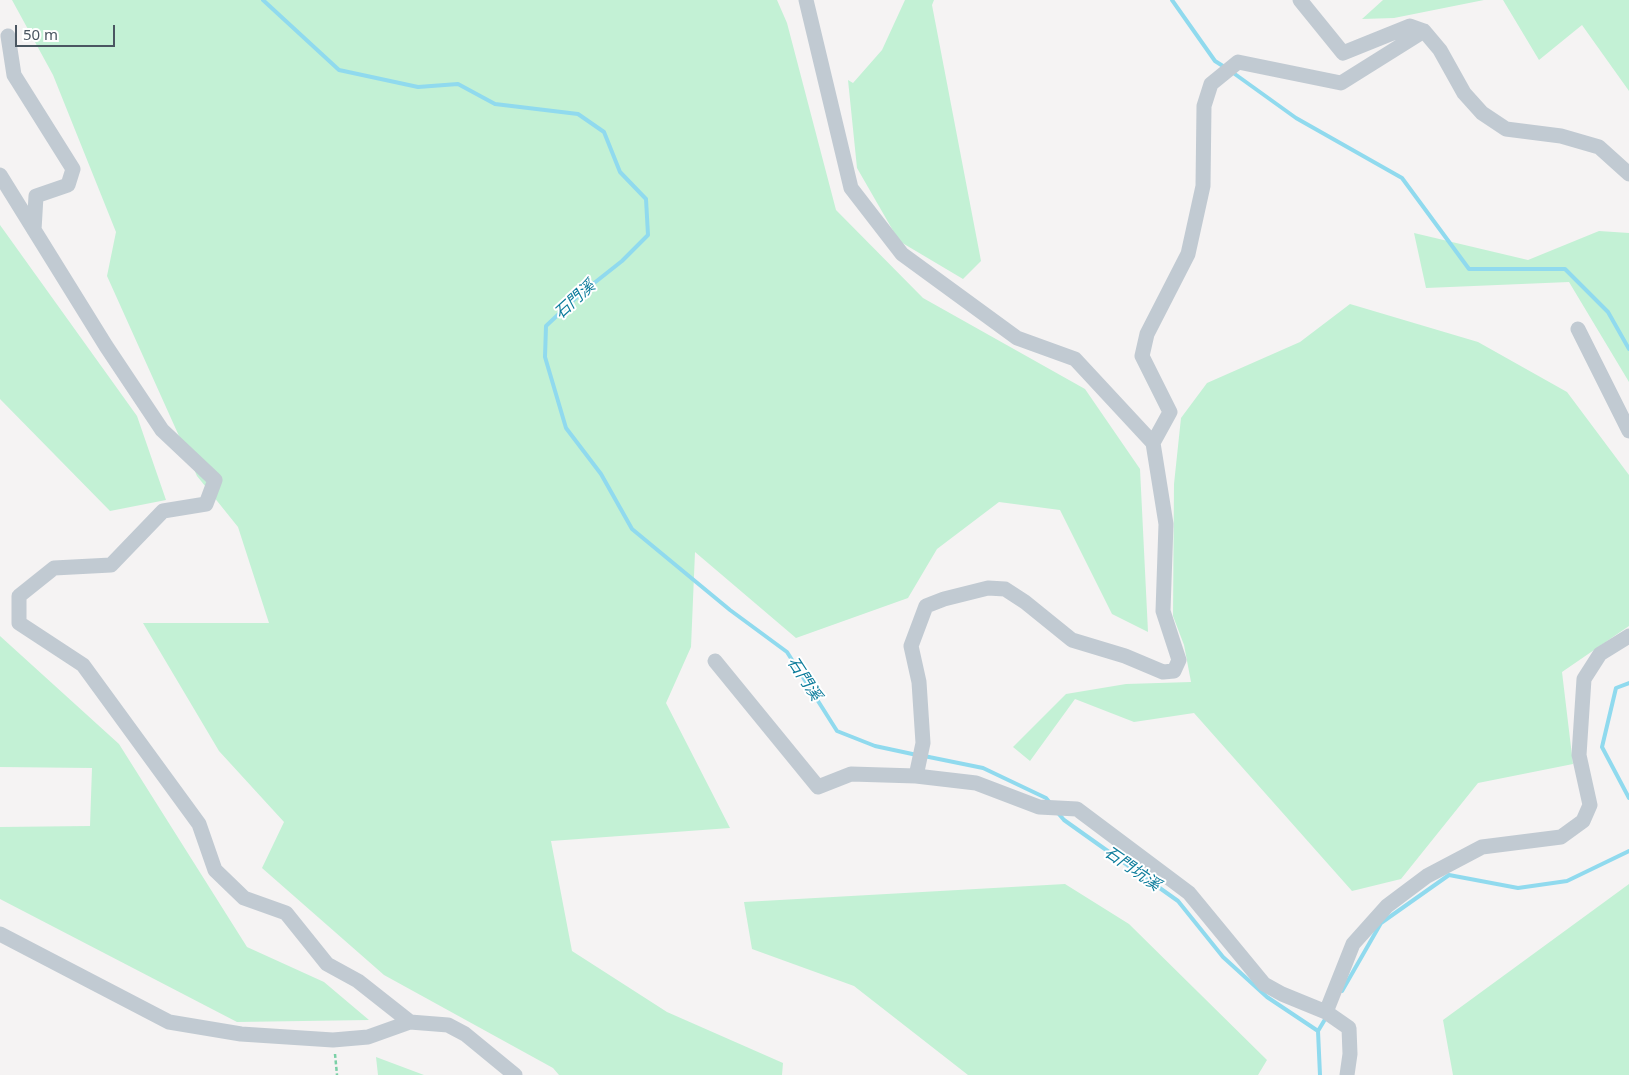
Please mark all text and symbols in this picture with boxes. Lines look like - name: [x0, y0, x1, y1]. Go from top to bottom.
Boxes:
- scale bar: [18, 15, 118, 47]
- text: 50 m: [23, 24, 58, 44]
- water label: 石門溪: [551, 277, 599, 323]
- water label: 石門溪: [783, 654, 825, 704]
- water label: 石門坑溪: [1100, 843, 1164, 895]

